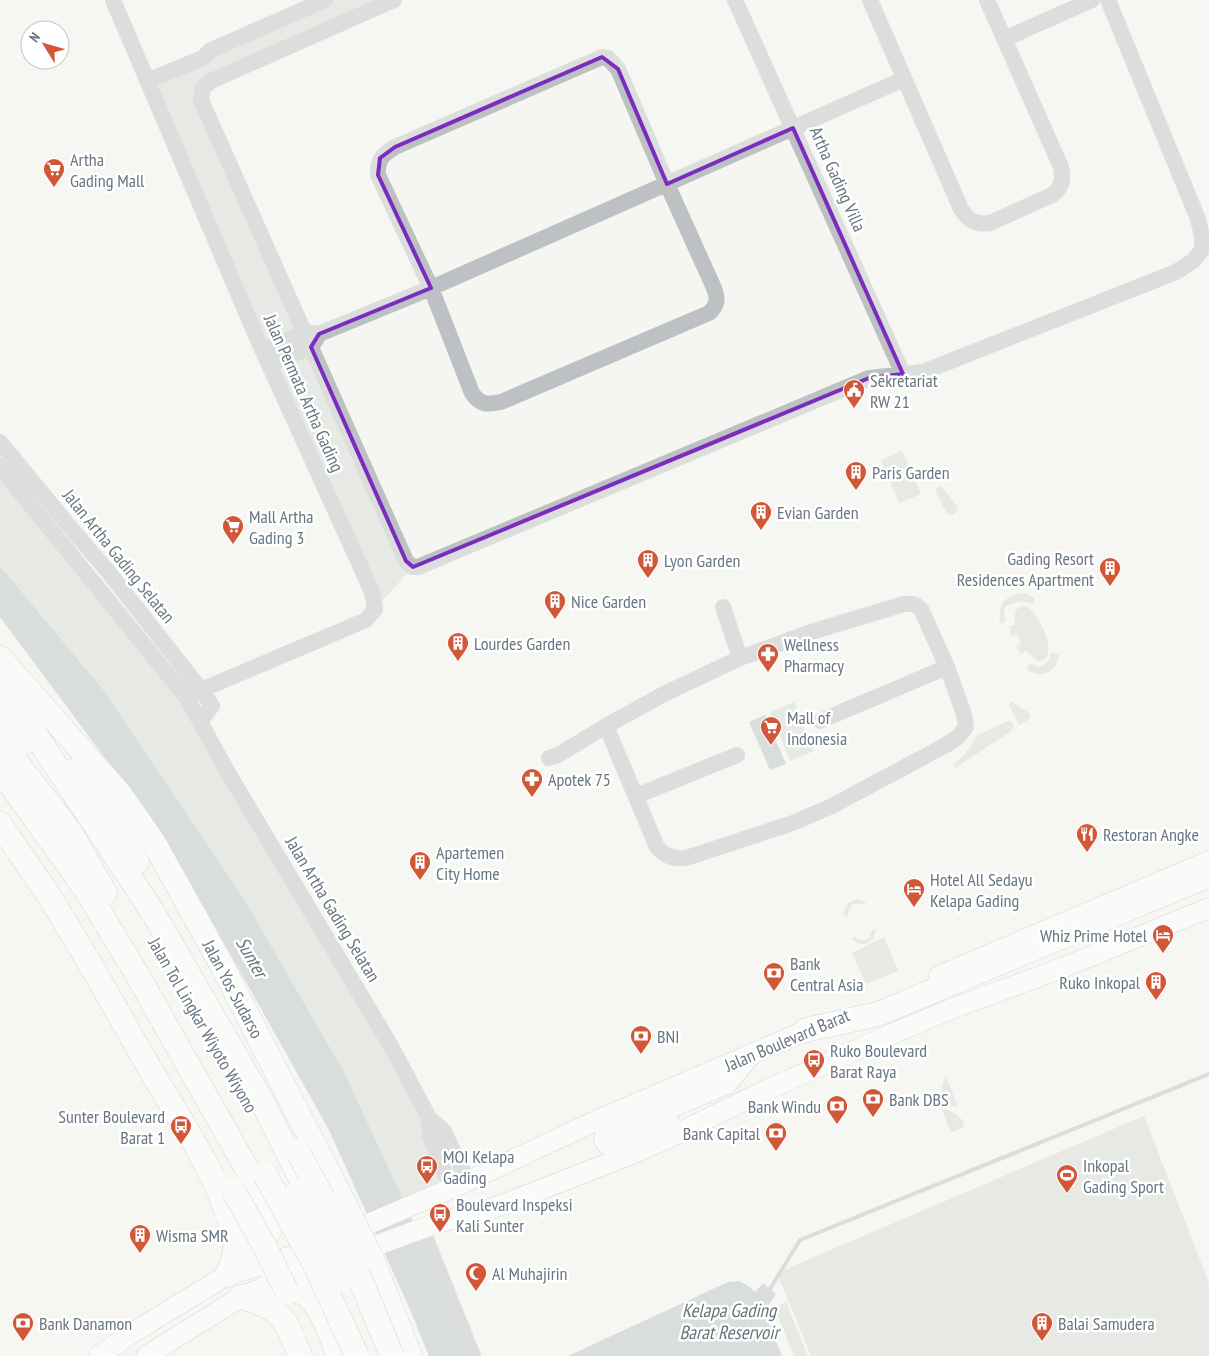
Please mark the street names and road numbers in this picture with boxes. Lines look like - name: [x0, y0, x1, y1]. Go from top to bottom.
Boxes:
- street label: Artha Gading Villa: [805, 123, 871, 235]
- street label: Jalan Permata Artha Gading: [258, 310, 349, 475]
- street label: Jalan Artha Gading Selatan: [57, 484, 180, 628]
- street label: Jalan Artha Gading Selatan: [280, 831, 386, 986]
- street label: Jalan Tol Lingkar Wiyoto Wiyono: [143, 932, 263, 1117]
- street label: Jalan Yos Sudarso: [197, 935, 269, 1042]
- street label: Jalan Boulevard Barat: [720, 1003, 853, 1077]

